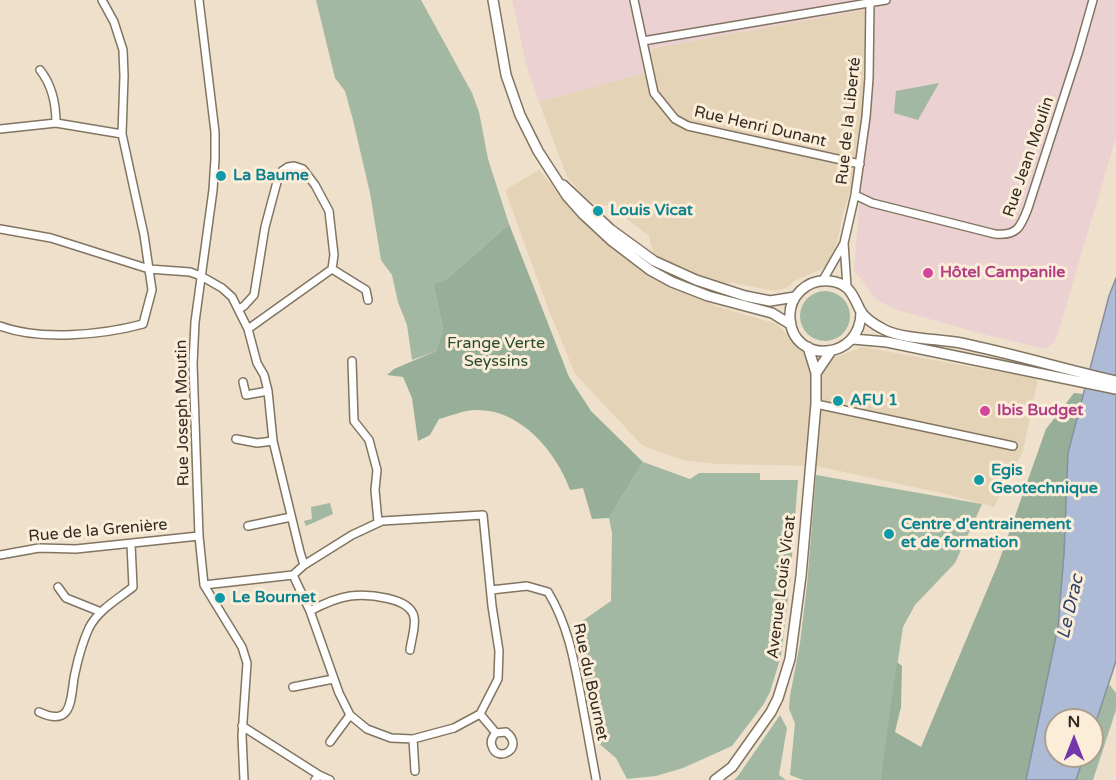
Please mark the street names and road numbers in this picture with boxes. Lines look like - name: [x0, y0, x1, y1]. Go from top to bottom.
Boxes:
- street label: Rue de la Liberté: [833, 56, 865, 186]
- street label: Rue Jean Moulin: [999, 94, 1059, 220]
- street label: Rue Henri Dunant: [692, 102, 828, 152]
- street label: Rue Joseph Moutin: [172, 339, 194, 487]
- street label: Avenue Louis Vicat: [764, 514, 800, 660]
- street label: Rue de la Grenière: [28, 515, 168, 547]
- street label: Rue du Bournet: [568, 621, 612, 743]

